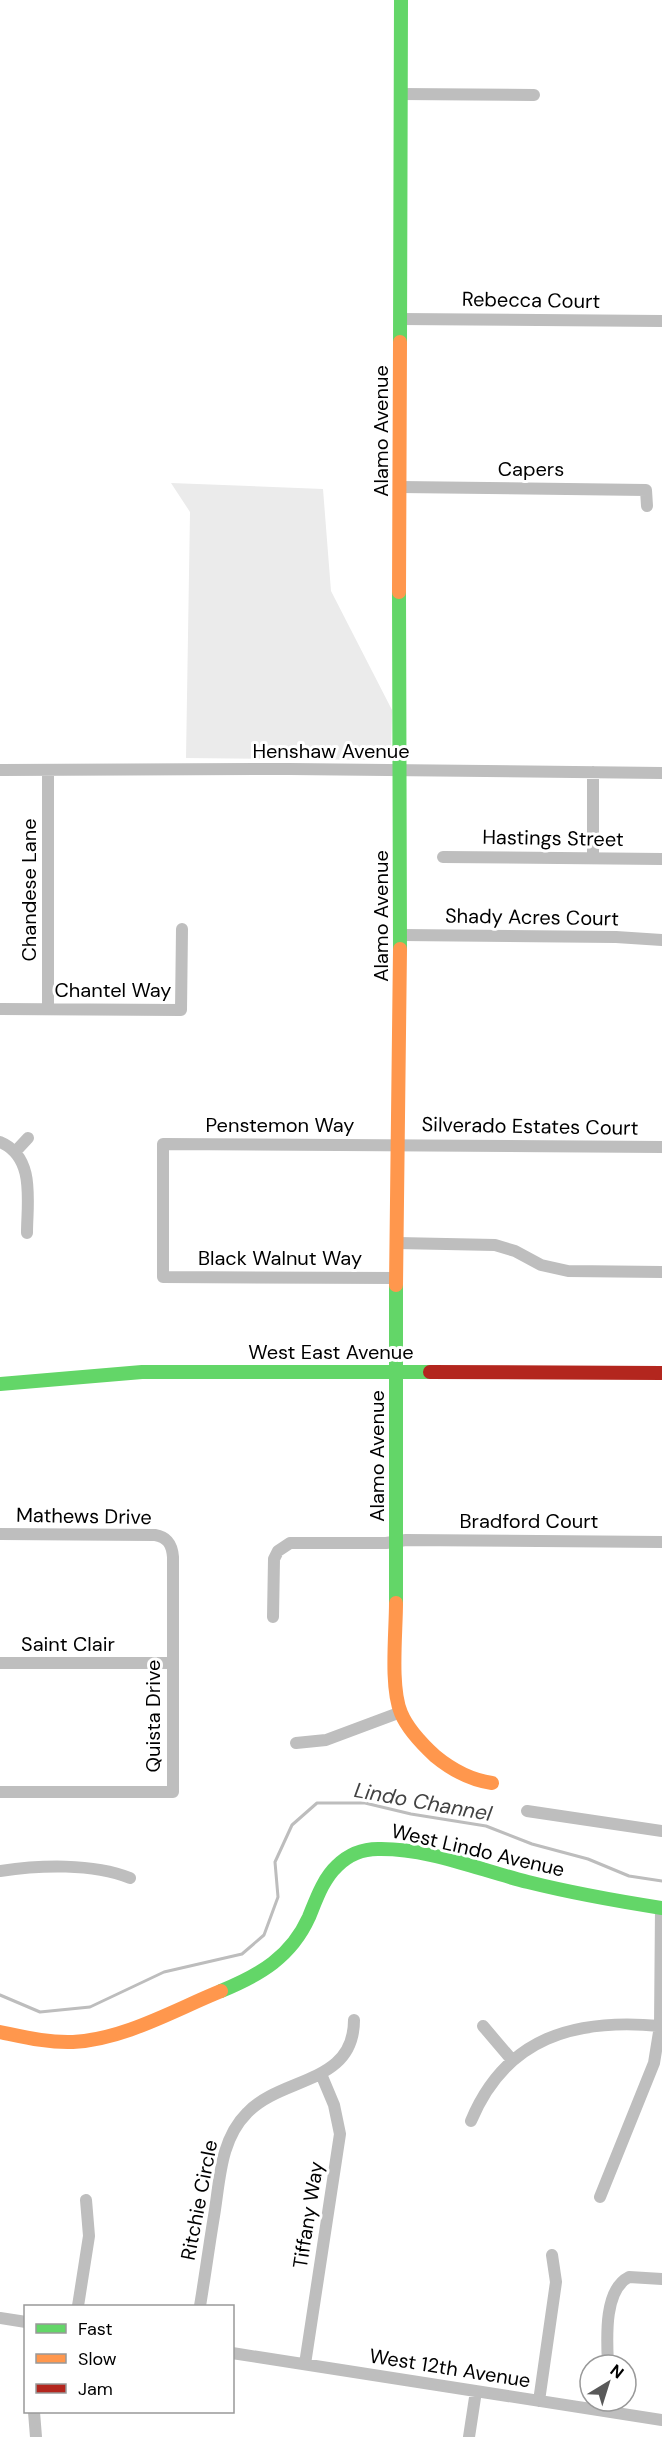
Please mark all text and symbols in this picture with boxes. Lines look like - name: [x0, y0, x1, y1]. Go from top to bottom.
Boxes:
- street label: Rebecca Court: [462, 286, 601, 314]
- street label: Alamo Avenue: [368, 365, 394, 497]
- street label: Capers: [498, 456, 564, 482]
- street label: Henshaw Avenue: [252, 738, 410, 764]
- street label: Chandese Lane: [16, 818, 42, 962]
- street label: Hastings Street: [482, 824, 624, 852]
- street label: Alamo Avenue: [368, 850, 394, 982]
- street label: Shady Acres Court: [445, 902, 619, 932]
- street label: Chantel Way: [55, 977, 171, 1003]
- street label: Silverado Estates Court: [421, 1111, 639, 1141]
- street label: Penstemon Way: [206, 1112, 354, 1138]
- street label: Black Walnut Way: [198, 1245, 362, 1271]
- street label: West East Avenue: [248, 1339, 414, 1365]
- street label: Alamo Avenue: [364, 1390, 390, 1522]
- street label: Mathews Drive: [16, 1502, 152, 1530]
- street label: Bradford Court: [460, 1508, 599, 1534]
- street label: Saint Clair: [21, 1631, 115, 1657]
- street label: Quista Drive: [140, 1660, 166, 1772]
- water label: Lindo Channel: [352, 1776, 494, 1828]
- street label: West Lindo Avenue: [389, 1817, 567, 1883]
- street label: Ritchie Circle: [175, 2138, 223, 2262]
- street label: Tiffany Way: [287, 2160, 329, 2270]
- legend: [24, 2305, 234, 2413]
- text: Fast: [78, 2317, 113, 2341]
- street label: West 12th Avenue: [368, 2342, 532, 2394]
- text: Slow: [78, 2347, 117, 2371]
- north arrow: [578, 2353, 638, 2413]
- text: N: [606, 2360, 628, 2383]
- text: Jam: [78, 2377, 113, 2401]

